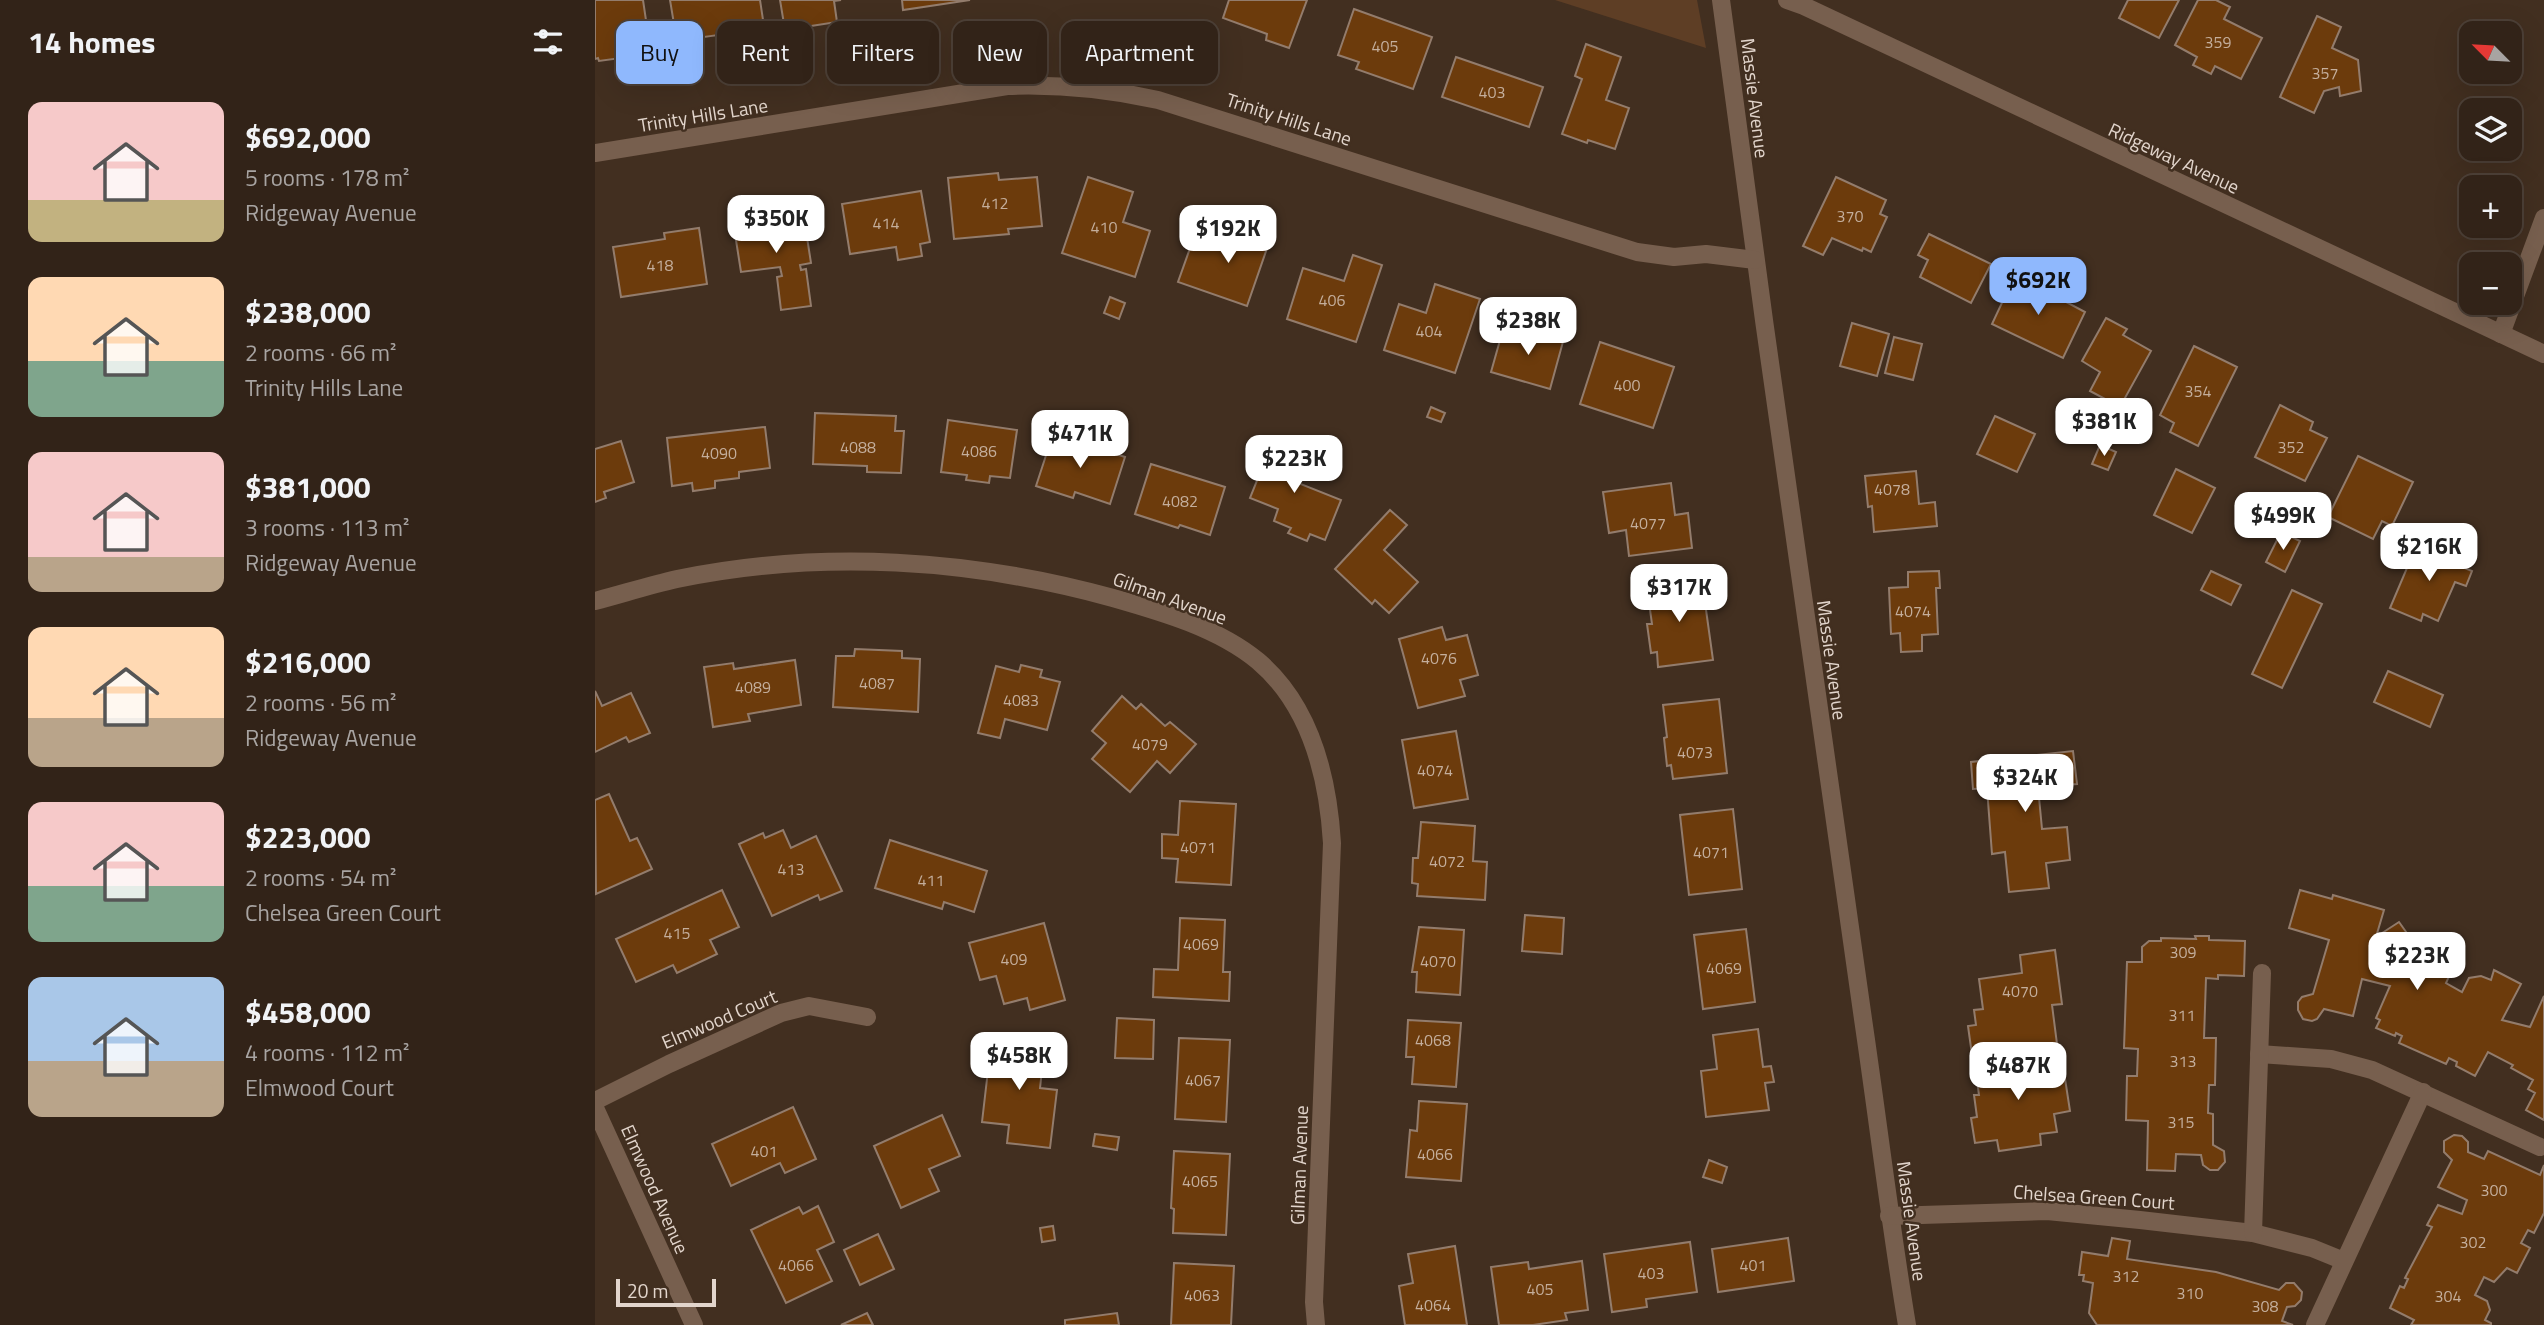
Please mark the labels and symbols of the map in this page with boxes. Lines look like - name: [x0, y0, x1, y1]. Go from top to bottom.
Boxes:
- north arrow: [2459, 21, 2522, 84]
- house number: 359: [2205, 30, 2231, 54]
- house number: 405: [1372, 34, 1398, 58]
- street label: Massie Avenue: [1734, 36, 1777, 160]
- house number: 357: [2312, 61, 2338, 85]
- house number: 403: [1479, 80, 1505, 104]
- street label: Trinity Hills Lane: [1223, 85, 1356, 153]
- street label: Trinity Hills Lane: [636, 90, 770, 139]
- street label: Ridgeway Avenue: [2104, 114, 2245, 201]
- house number: 412: [982, 191, 1008, 215]
- pin: $350K: [727, 196, 825, 255]
- house number: 370: [1837, 204, 1863, 228]
- pin: $192K: [1179, 205, 1277, 265]
- house number: 414: [873, 211, 899, 235]
- house number: 410: [1091, 215, 1117, 239]
- house number: 418: [647, 253, 673, 277]
- pin: $692K: [1989, 258, 2087, 317]
- house number: 406: [1319, 288, 1345, 312]
- pin: $238K: [1479, 298, 1577, 357]
- house number: 404: [1416, 319, 1442, 343]
- house number: 400: [1614, 373, 1640, 397]
- house number: 354: [2185, 379, 2211, 403]
- pin: $381K: [2055, 398, 2153, 458]
- pin: $471K: [1031, 410, 1129, 470]
- house number: 4088: [840, 435, 876, 459]
- pin: $223K: [1245, 435, 1343, 495]
- house number: 352: [2278, 435, 2304, 459]
- house number: 4086: [961, 439, 997, 463]
- house number: 4090: [701, 441, 737, 465]
- house number: 4078: [1874, 477, 1910, 501]
- house number: 4082: [1162, 489, 1198, 513]
- pin: $499K: [2234, 492, 2332, 552]
- house number: 4077: [1630, 511, 1666, 535]
- pin: $216K: [2380, 524, 2478, 583]
- street label: Gilman Avenue: [1109, 563, 1231, 632]
- pin: $317K: [1630, 564, 1728, 624]
- street label: Massie Avenue: [1810, 598, 1855, 722]
- house number: 4074: [1895, 599, 1931, 623]
- house number: 4076: [1421, 646, 1457, 670]
- house number: 4087: [859, 671, 895, 695]
- house number: 4089: [735, 675, 771, 699]
- house number: 4083: [1003, 688, 1039, 712]
- house number: 4079: [1132, 732, 1168, 756]
- house number: 4073: [1677, 740, 1713, 764]
- pin: $324K: [1976, 754, 2074, 814]
- house number: 4074: [1417, 758, 1453, 782]
- house number: 4071: [1180, 835, 1216, 859]
- house number: 4071: [1693, 840, 1729, 864]
- house number: 4072: [1429, 849, 1465, 873]
- house number: 413: [778, 857, 804, 881]
- house number: 411: [918, 868, 944, 892]
- house number: 415: [664, 921, 690, 945]
- house number: 4069: [1183, 932, 1219, 956]
- pin: $223K: [2368, 932, 2466, 992]
- house number: 309: [2170, 940, 2196, 964]
- house number: 409: [1001, 947, 1027, 971]
- house number: 4070: [1420, 949, 1456, 973]
- house number: 4069: [1706, 956, 1742, 980]
- house number: 4070: [2002, 979, 2038, 1003]
- street label: Elmwood Court: [657, 981, 781, 1056]
- house number: 311: [2169, 1003, 2195, 1027]
- house number: 4068: [1415, 1028, 1451, 1052]
- pin: $458K: [970, 1032, 1068, 1092]
- pin: $487K: [1969, 1042, 2067, 1102]
- house number: 313: [2170, 1049, 2196, 1073]
- house number: 4067: [1185, 1068, 1221, 1092]
- street label: Gilman Avenue: [1282, 1105, 1315, 1225]
- house number: 315: [2168, 1110, 2194, 1134]
- street label: Elmwood Avenue: [614, 1120, 697, 1258]
- house number: 401: [751, 1139, 777, 1163]
- house number: 4066: [1417, 1142, 1453, 1166]
- street label: Massie Avenue: [1890, 1159, 1935, 1283]
- house number: 4065: [1182, 1169, 1218, 1193]
- street label: Chelsea Green Court: [2012, 1176, 2176, 1217]
- house number: 300: [2481, 1178, 2507, 1202]
- house number: 302: [2460, 1230, 2486, 1254]
- house number: 4066: [778, 1253, 814, 1277]
- house number: 401: [1740, 1253, 1766, 1277]
- house number: 403: [1638, 1261, 1664, 1285]
- house number: 312: [2113, 1264, 2139, 1288]
- scale bar: [616, 1276, 716, 1308]
- house number: 405: [1527, 1277, 1553, 1301]
- house number: 310: [2177, 1281, 2203, 1305]
- house number: 4063: [1184, 1283, 1220, 1307]
- house number: 304: [2435, 1284, 2461, 1308]
- house number: 4064: [1415, 1293, 1451, 1317]
- house number: 308: [2252, 1294, 2278, 1318]

